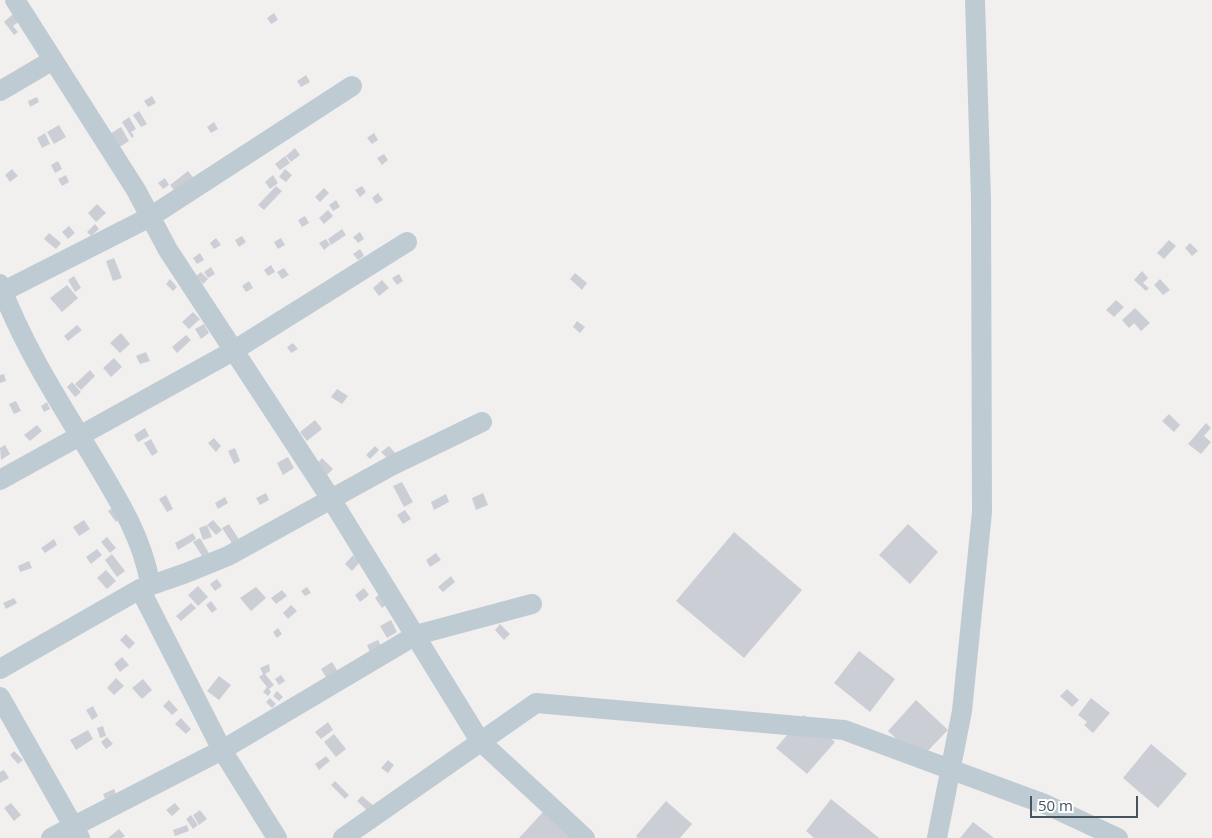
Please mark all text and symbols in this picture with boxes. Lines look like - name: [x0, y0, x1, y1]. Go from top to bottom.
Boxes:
- scale bar: [1032, 786, 1140, 818]
- text: 50 m: [1038, 795, 1073, 815]

